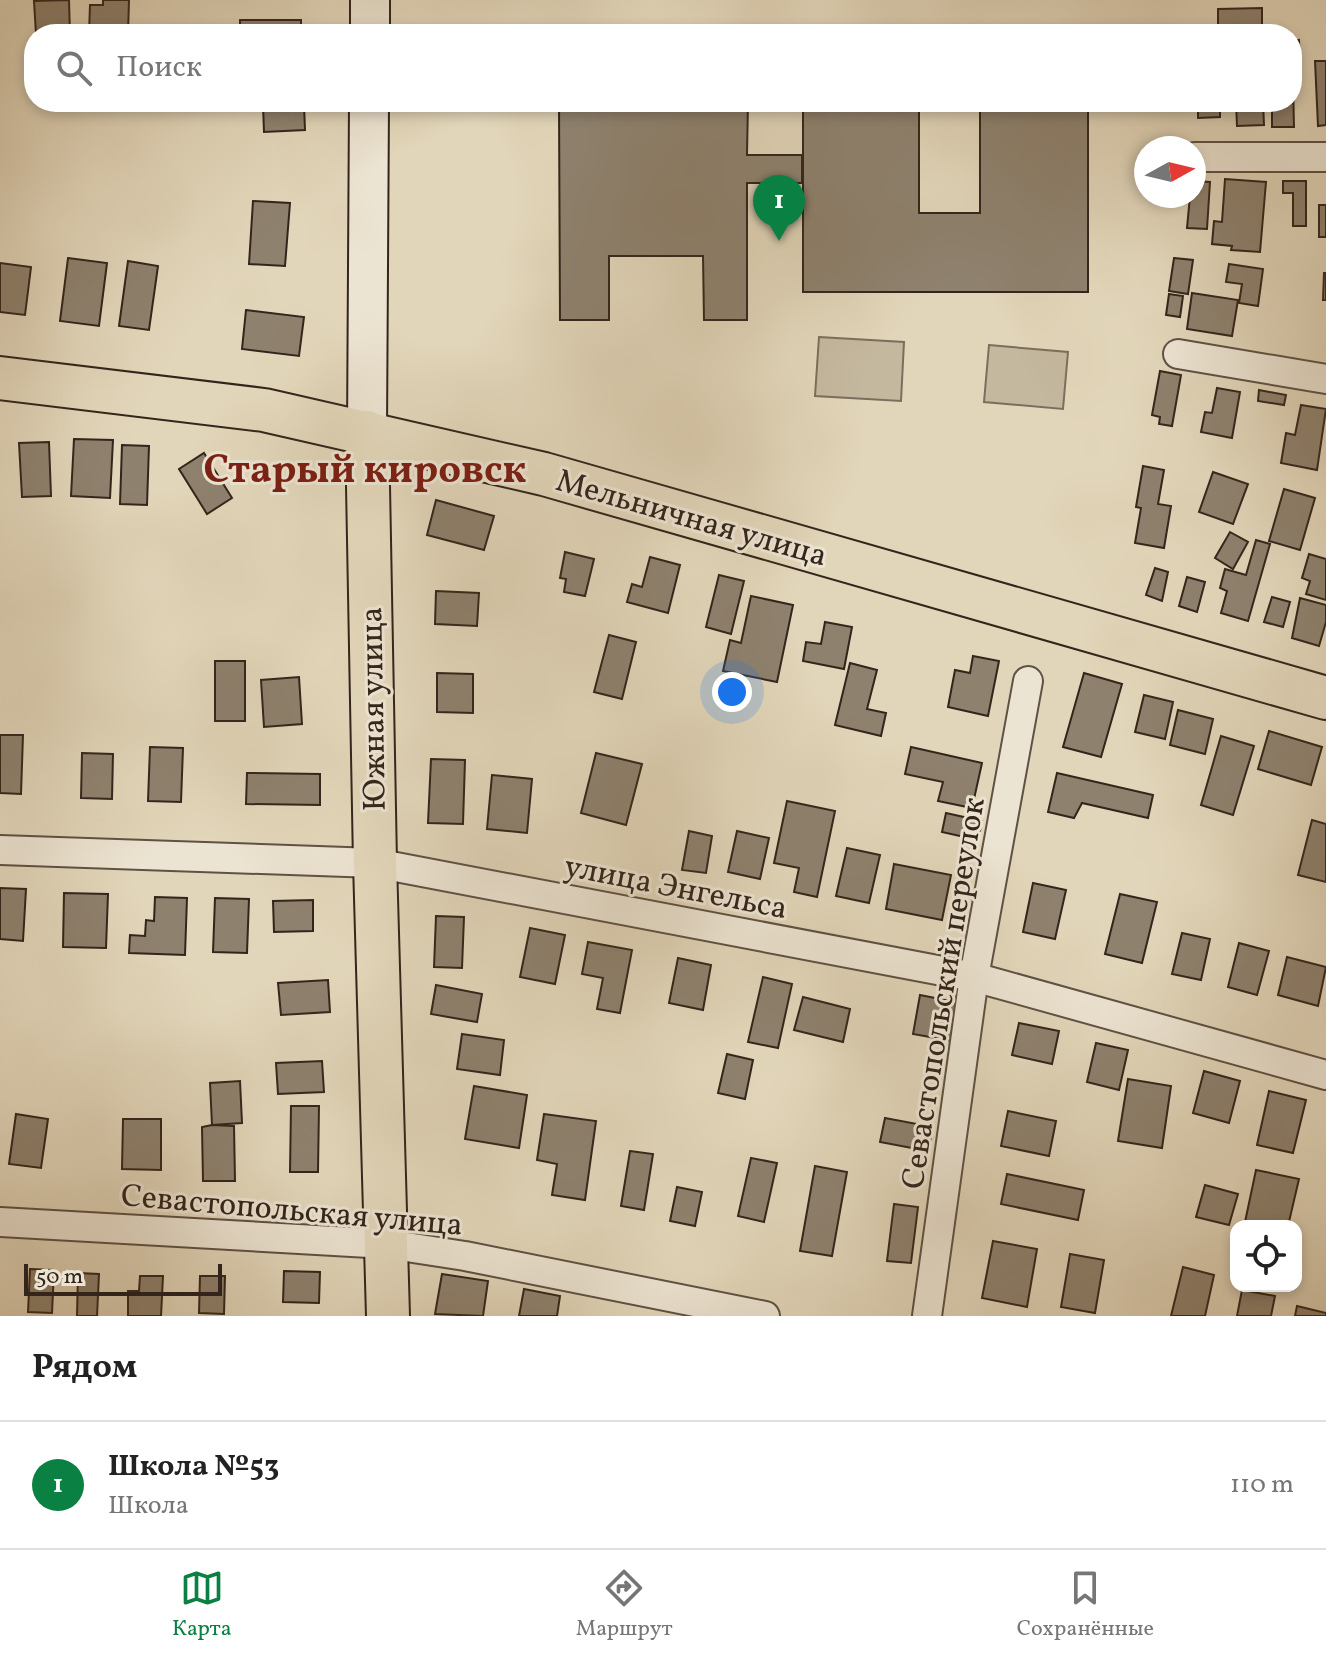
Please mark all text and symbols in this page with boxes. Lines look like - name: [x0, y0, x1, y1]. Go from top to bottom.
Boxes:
- search box: [24, 24, 1302, 112]
- icon: search: [52, 46, 96, 90]
- text: Поиск: [116, 47, 202, 89]
- north arrow: [1134, 136, 1206, 208]
- pin: 1: [753, 175, 805, 241]
- district label: Старый кировск: [203, 444, 527, 500]
- street label: Мельничная улица: [550, 460, 832, 580]
- street label: Южная улица: [351, 606, 399, 812]
- your location: [712, 672, 752, 712]
- street label: Севастопольский переулок: [892, 794, 998, 1192]
- street label: улица Энгельса: [560, 846, 791, 932]
- street label: Севастопольская улица: [119, 1175, 464, 1249]
- map controls: [1230, 1220, 1302, 1292]
- button: locate: [1230, 1220, 1302, 1292]
- scale bar: [24, 1260, 222, 1296]
- text: 50 m: [36, 1262, 83, 1293]
- text: Рядом: [32, 1345, 137, 1392]
- text: Школа №53: [108, 1446, 279, 1488]
- text: 1: [53, 1467, 63, 1503]
- text: 110 m: [1230, 1467, 1294, 1503]
- text: Школа: [108, 1488, 189, 1524]
- tab: Карта: [172, 1566, 232, 1645]
- tab: Маршрут: [576, 1566, 673, 1645]
- tab: Сохранённые: [1017, 1566, 1154, 1645]

